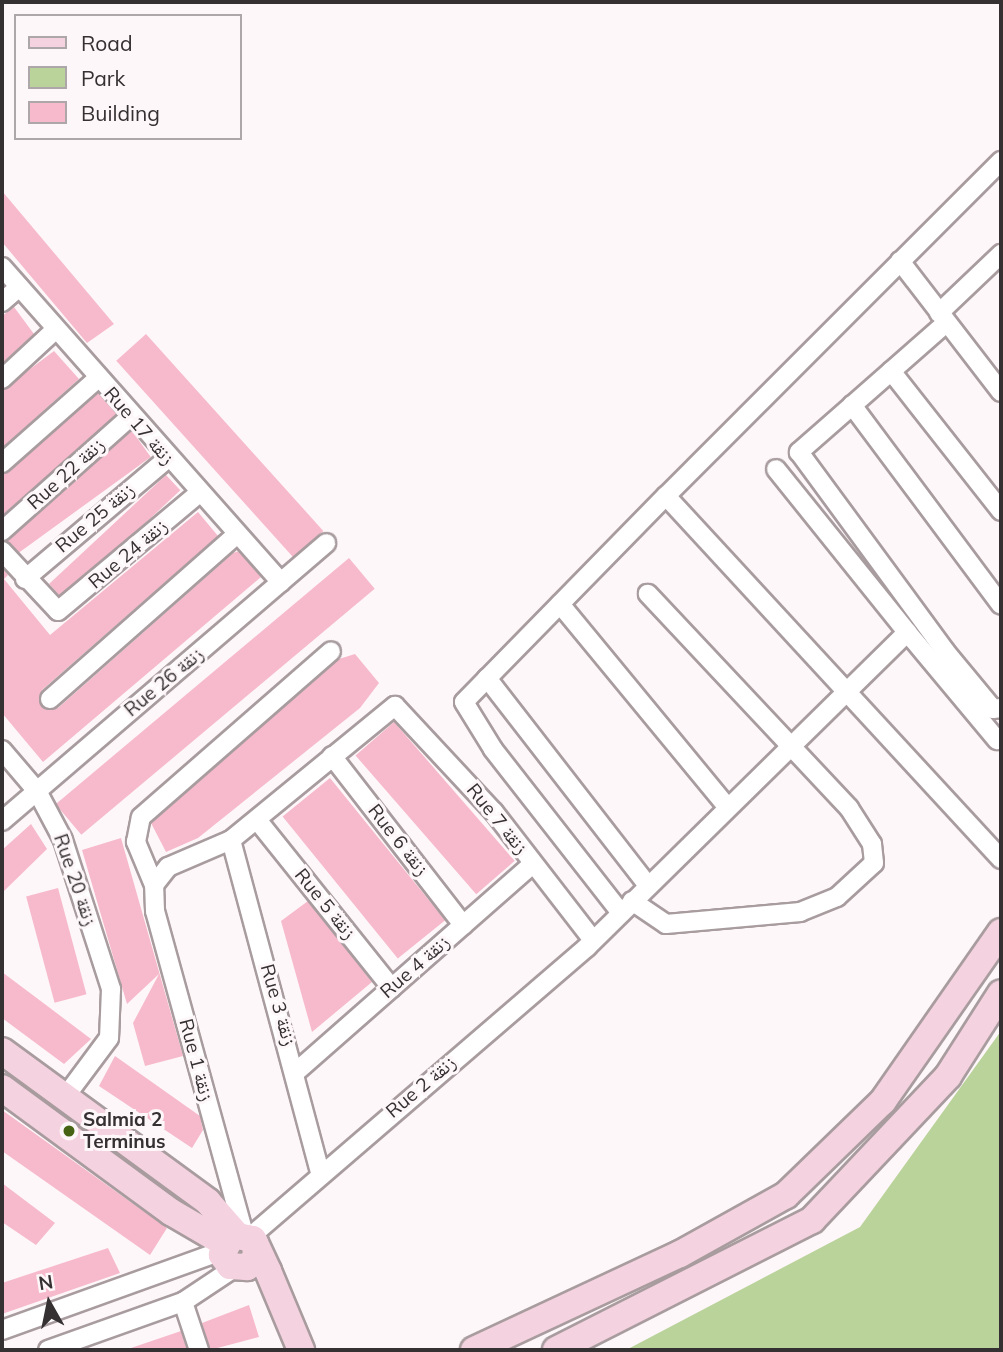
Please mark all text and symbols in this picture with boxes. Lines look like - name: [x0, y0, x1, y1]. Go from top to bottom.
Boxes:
- legend: [14, 14, 242, 140]
- text: Road: [81, 30, 132, 56]
- text: Park: [81, 65, 125, 91]
- text: Building: [81, 100, 160, 126]
- street label: Rue 17 زنقة: [99, 382, 179, 470]
- street label: Rue 22 زنقة: [23, 434, 109, 514]
- street label: Rue 25 زنقة: [51, 479, 139, 557]
- street label: Rue 24 زنقة: [84, 515, 172, 593]
- street label: Rue 26 زنقة: [120, 643, 208, 721]
- street label: Rue 7 زنقة: [462, 779, 532, 859]
- street label: Rue 6 زنقة: [363, 800, 433, 880]
- street label: Rue 20 زنقة: [49, 831, 101, 929]
- street label: Rue 5 زنقة: [290, 864, 360, 944]
- street label: Rue 4 زنقة: [376, 931, 454, 1003]
- street label: Rue 3 زنقة: [255, 961, 301, 1049]
- street label: Rue 1 زنقة: [174, 1016, 218, 1104]
- street label: Rue 2 زنقة: [381, 1051, 461, 1123]
- place label: Salmia 2 Terminus: [83, 1109, 165, 1153]
- marker: Salmia 2 Terminus: [61, 1123, 77, 1139]
- north arrow: [14, 1268, 84, 1338]
- text: N: [37, 1269, 55, 1295]

